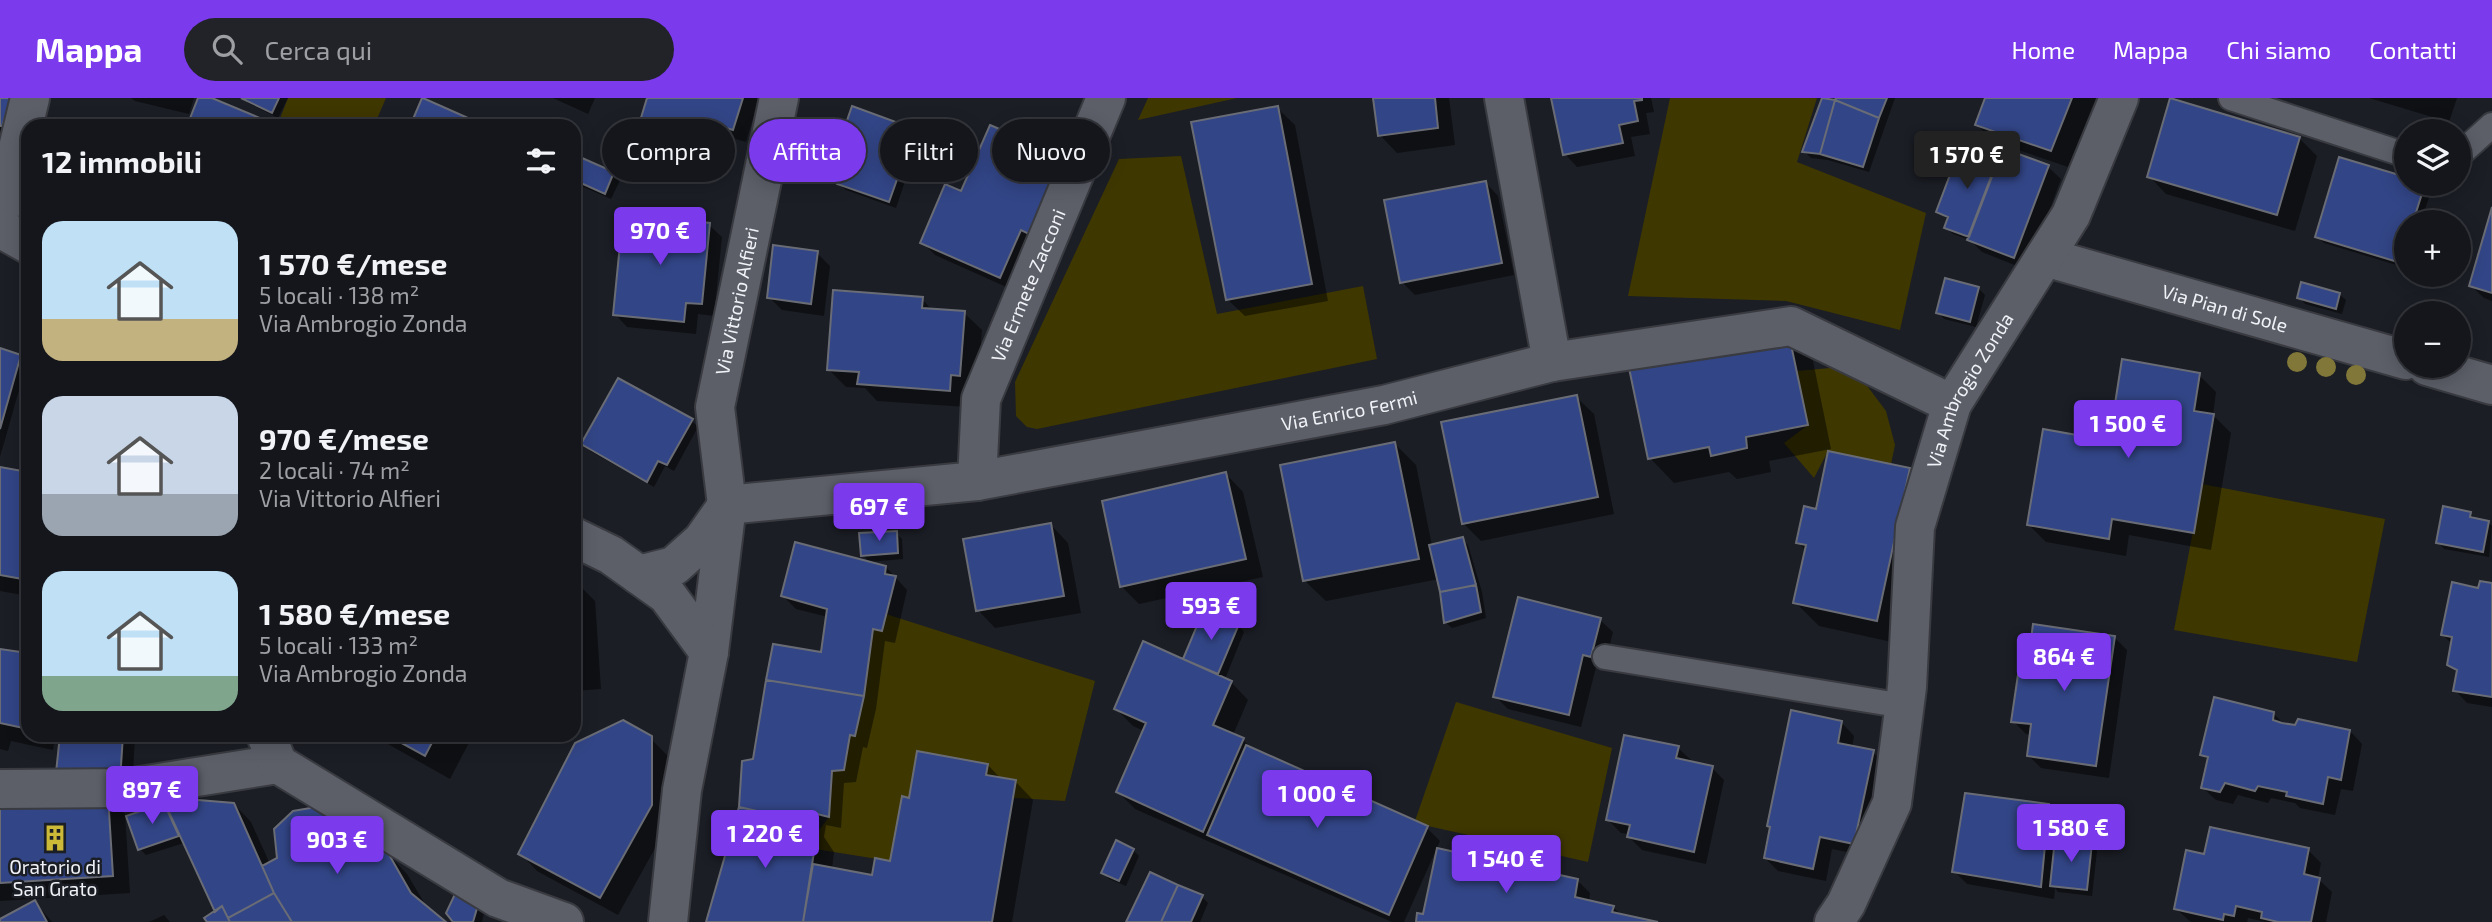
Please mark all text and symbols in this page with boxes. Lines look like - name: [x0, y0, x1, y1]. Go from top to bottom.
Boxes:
- search box: [184, 18, 674, 81]
- text: Mappa: [35, 29, 142, 69]
- icon: search: [208, 30, 246, 68]
- text: Cerca qui: [264, 34, 372, 65]
- text: Home: [2011, 35, 2075, 64]
- text: Mappa: [2113, 35, 2188, 64]
- text: Chi siamo: [2226, 35, 2331, 64]
- text: Contatti: [2369, 35, 2457, 64]
- chip: Compra: [602, 119, 735, 182]
- chip: Affitta: [749, 119, 866, 182]
- chip: Filtri: [880, 119, 978, 182]
- chip: Nuovo: [992, 119, 1110, 182]
- map controls: [2394, 119, 2471, 378]
- button: layers: [2394, 119, 2471, 196]
- pin: 1 570 €: [1902, 132, 2032, 191]
- text: 1 570 €: [1930, 140, 2004, 168]
- icon: filters: [522, 142, 560, 180]
- text: 12 immobili: [42, 143, 202, 179]
- street label: Via Ermete Zacconi: [986, 205, 1070, 365]
- pin: 970 €: [611, 208, 709, 267]
- button: +: [2394, 210, 2471, 287]
- text: 970 €: [630, 216, 690, 244]
- street label: Via Vittorio Alfieri: [710, 225, 763, 377]
- text: 1 570 €/mese: [259, 245, 447, 281]
- icon: home: [98, 249, 182, 333]
- street label: Via Pian di Sole: [2159, 279, 2291, 337]
- text: 5 locali · 138 m²: [259, 281, 419, 309]
- button: −: [2394, 301, 2471, 378]
- street label: Via Ambrogio Zonda: [1921, 308, 2018, 471]
- text: Via Ambrogio Zonda: [259, 309, 467, 337]
- street label: Via Enrico Fermi: [1279, 385, 1420, 435]
- pin: 1 500 €: [2063, 400, 2193, 460]
- text: 1 500 €: [2090, 409, 2166, 437]
- text: 970 €/mese: [259, 420, 429, 456]
- icon: home: [98, 424, 182, 508]
- text: 2 locali · 74 m²: [259, 456, 410, 484]
- text: Via Vittorio Alfieri: [259, 484, 441, 512]
- pin: 697 €: [830, 484, 928, 543]
- text: 697 €: [849, 492, 909, 520]
- pin: 593 €: [1162, 582, 1260, 642]
- text: 593 €: [1181, 591, 1241, 619]
- text: 1 580 €/mese: [259, 595, 450, 631]
- icon: home: [98, 599, 182, 683]
- text: 5 locali · 133 m²: [259, 631, 418, 659]
- pin: 864 €: [2015, 634, 2113, 693]
- text: 864 €: [2033, 642, 2095, 670]
- text: Via Ambrogio Zonda: [259, 659, 467, 687]
- pin: 897 €: [103, 766, 201, 826]
- pin: 1 000 €: [1252, 770, 1382, 830]
- text: 897 €: [122, 775, 182, 803]
- text: 1 000 €: [1278, 779, 1356, 807]
- pin: 1 580 €: [2006, 804, 2136, 864]
- pin: 1 220 €: [700, 810, 830, 870]
- text: 1 580 €: [2033, 813, 2109, 841]
- pin: 903 €: [288, 816, 386, 876]
- text: 1 220 €: [727, 819, 803, 847]
- building icon: Oratorio di San Grato: [40, 823, 70, 853]
- text: 903 €: [307, 825, 367, 853]
- pin: 1 540 €: [1441, 836, 1571, 895]
- text: 1 540 €: [1468, 844, 1544, 872]
- place label: Oratorio di San Grato: [9, 855, 101, 900]

